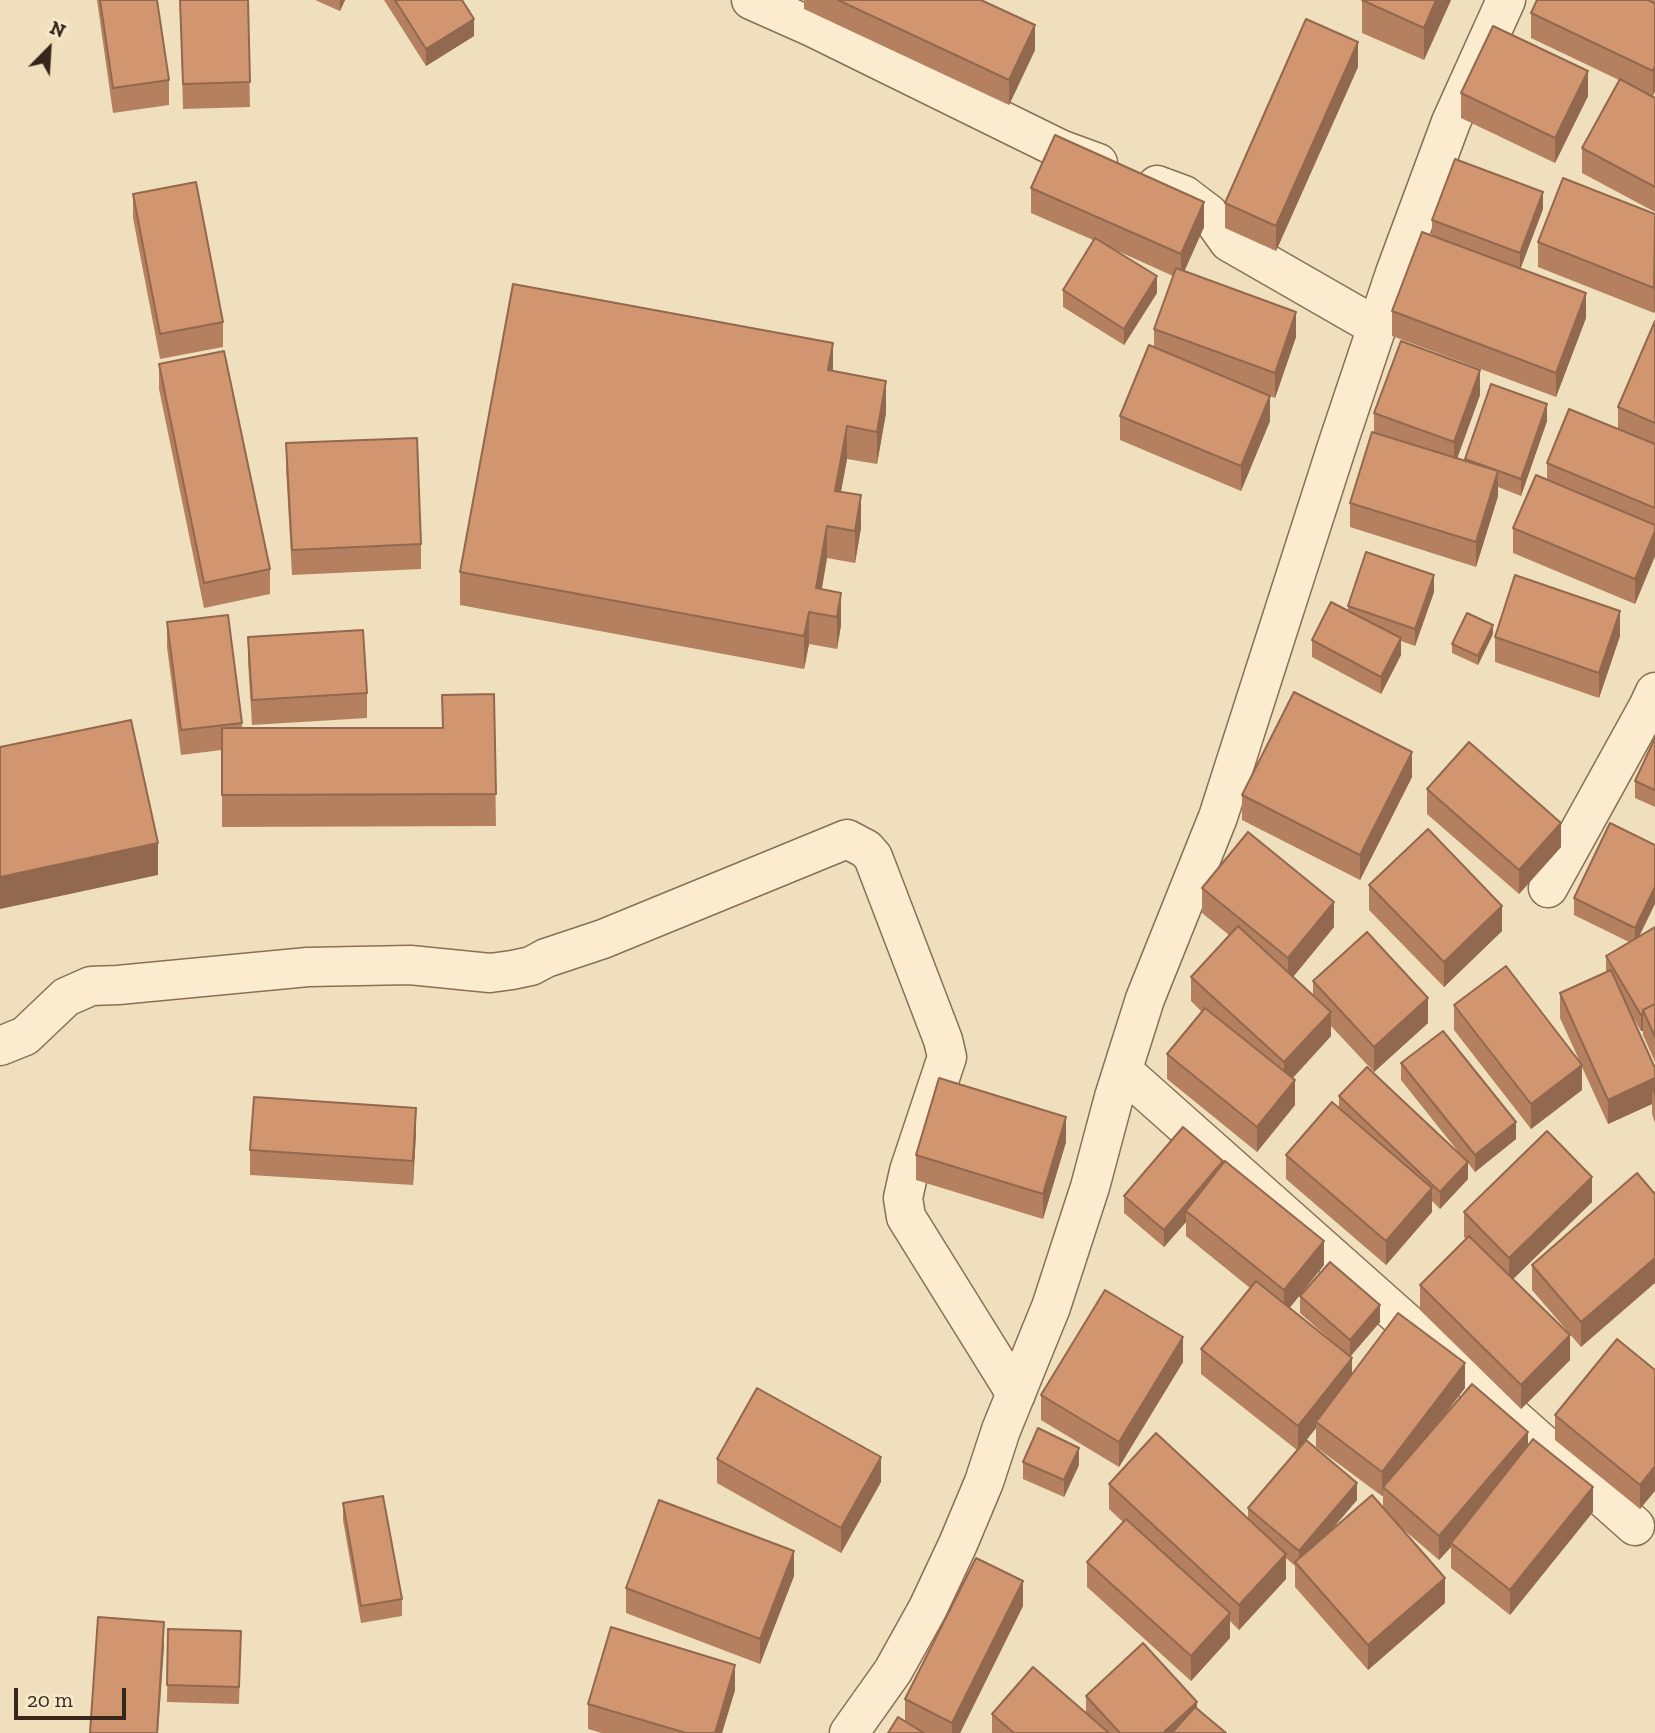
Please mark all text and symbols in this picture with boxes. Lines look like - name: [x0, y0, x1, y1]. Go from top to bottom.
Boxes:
- north arrow: [14, 14, 84, 84]
- text: N: [46, 16, 69, 43]
- scale bar: [18, 1674, 130, 1718]
- text: 20 m: [27, 1687, 73, 1712]

